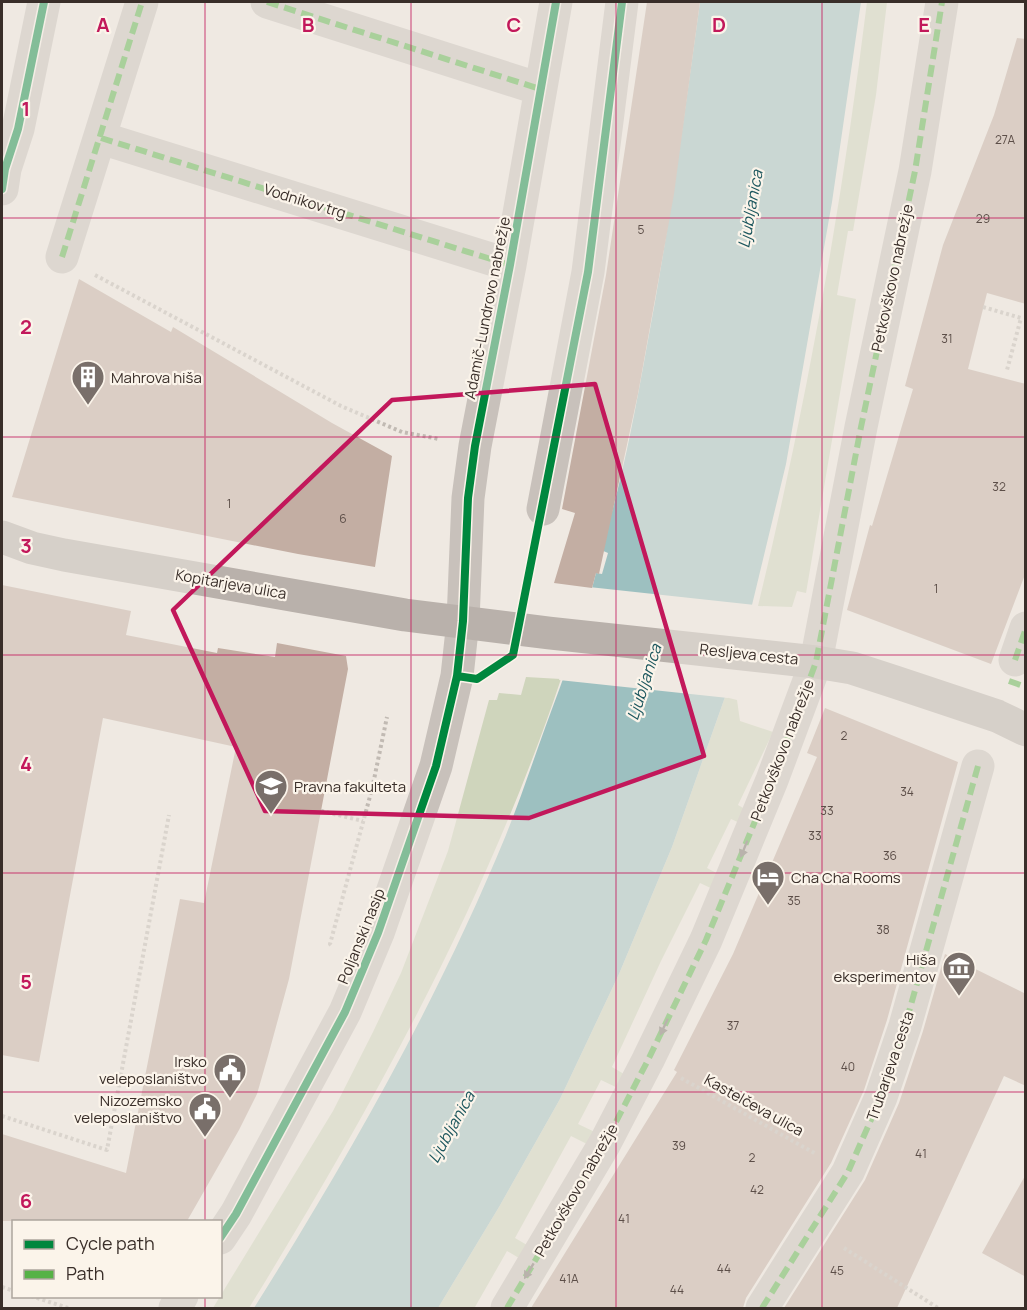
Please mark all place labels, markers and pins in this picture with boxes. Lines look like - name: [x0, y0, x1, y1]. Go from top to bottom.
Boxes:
- building icon: Mahrova hiša: [70, 359, 106, 406]
- place label: Mahrova hiša: [111, 367, 202, 388]
- school or university icon: Pravna fakulteta: [253, 768, 289, 815]
- place label: Pravna fakulteta: [294, 776, 406, 797]
- hotel icon: Cha Cha Rooms: [750, 859, 786, 906]
- place label: Cha Cha Rooms: [791, 867, 901, 888]
- place label: Hiša eksperimentov: [833, 949, 936, 987]
- museum icon: Hiša eksperimentov: [941, 950, 977, 997]
- place label: Irsko veleposlaništvo: [99, 1051, 207, 1089]
- public building icon: Irsko veleposlaništvo: [212, 1052, 248, 1099]
- place label: Nizozemsko veleposlaništvo: [74, 1090, 182, 1128]
- public building icon: Nizozemsko veleposlaništvo: [187, 1091, 223, 1138]

